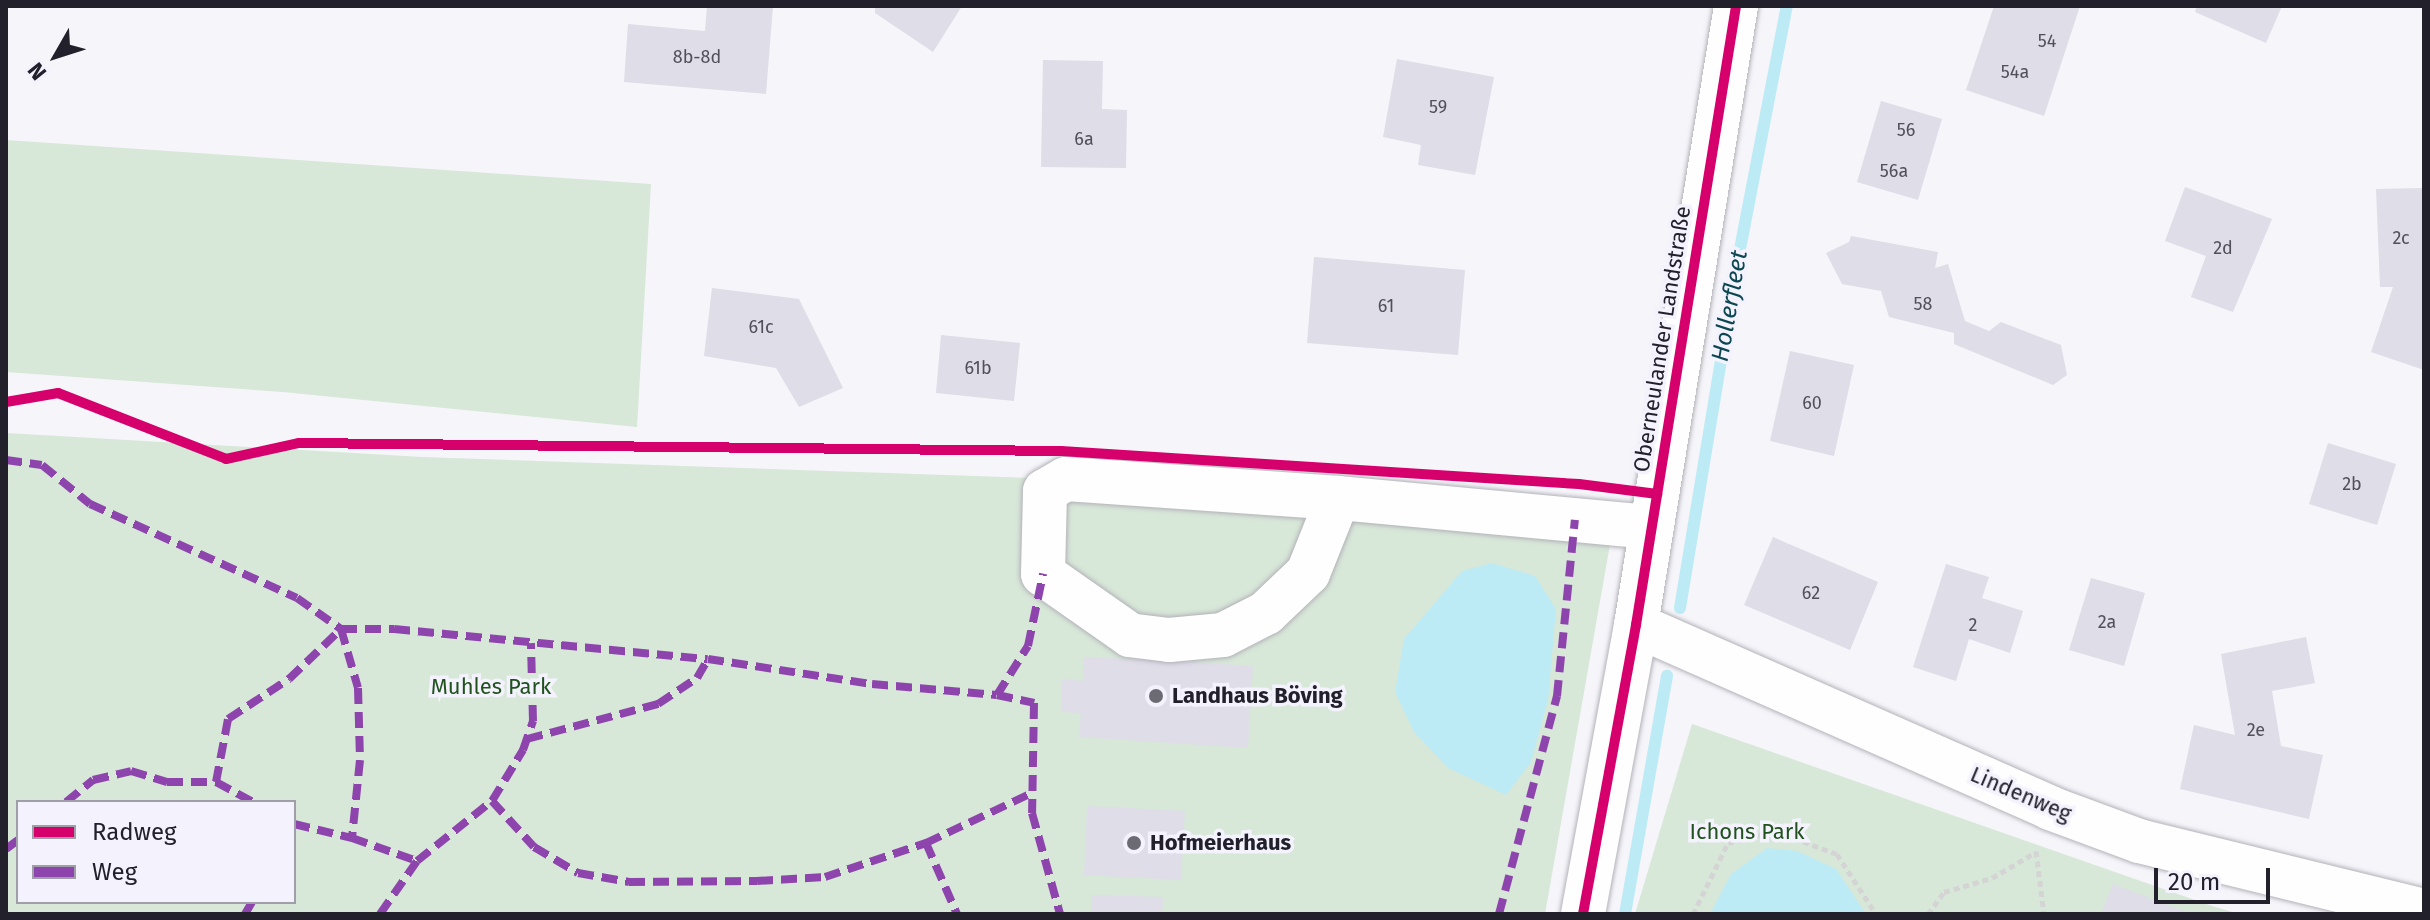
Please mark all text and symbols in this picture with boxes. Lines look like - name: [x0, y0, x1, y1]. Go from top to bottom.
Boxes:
- north arrow: [16, 16, 96, 96]
- house number: 54: [2038, 30, 2056, 52]
- house number: 8b-8d: [673, 46, 721, 68]
- text: N: [22, 57, 52, 86]
- house number: 54a: [2001, 61, 2029, 83]
- house number: 59: [1429, 96, 1447, 118]
- house number: 56: [1897, 119, 1915, 141]
- house number: 6a: [1074, 128, 1094, 150]
- house number: 56a: [1880, 160, 1908, 182]
- street label: Oberneulander Landstraße: [1628, 204, 1696, 474]
- house number: 2c: [2392, 227, 2410, 249]
- house number: 2d: [2213, 237, 2233, 259]
- water label: Hollerfleet: [1706, 248, 1754, 364]
- house number: 58: [1914, 293, 1932, 315]
- house number: 61: [1378, 295, 1394, 317]
- house number: 61c: [748, 316, 774, 338]
- house number: 61b: [964, 357, 992, 379]
- house number: 60: [1802, 392, 1822, 414]
- house number: 2b: [2342, 473, 2362, 495]
- house number: 62: [1802, 582, 1820, 604]
- house number: 2a: [2098, 611, 2116, 633]
- house number: 2: [1969, 614, 1977, 636]
- park label: Muhles Park: [431, 674, 551, 700]
- place label: Landhaus Böving: [1172, 683, 1343, 709]
- marker: Landhaus Böving: [1147, 687, 1165, 705]
- house number: 2e: [2247, 719, 2265, 741]
- street label: Lindenweg: [1966, 761, 2076, 827]
- legend: [16, 800, 296, 904]
- text: Radweg: [92, 818, 176, 846]
- park label: Ichons Park: [1689, 819, 1805, 845]
- place label: Hofmeierhaus: [1150, 830, 1291, 856]
- marker: Hofmeierhaus: [1125, 834, 1143, 852]
- scale bar: [2158, 852, 2274, 902]
- text: Weg: [92, 858, 137, 886]
- text: 20 m: [2168, 868, 2220, 896]

